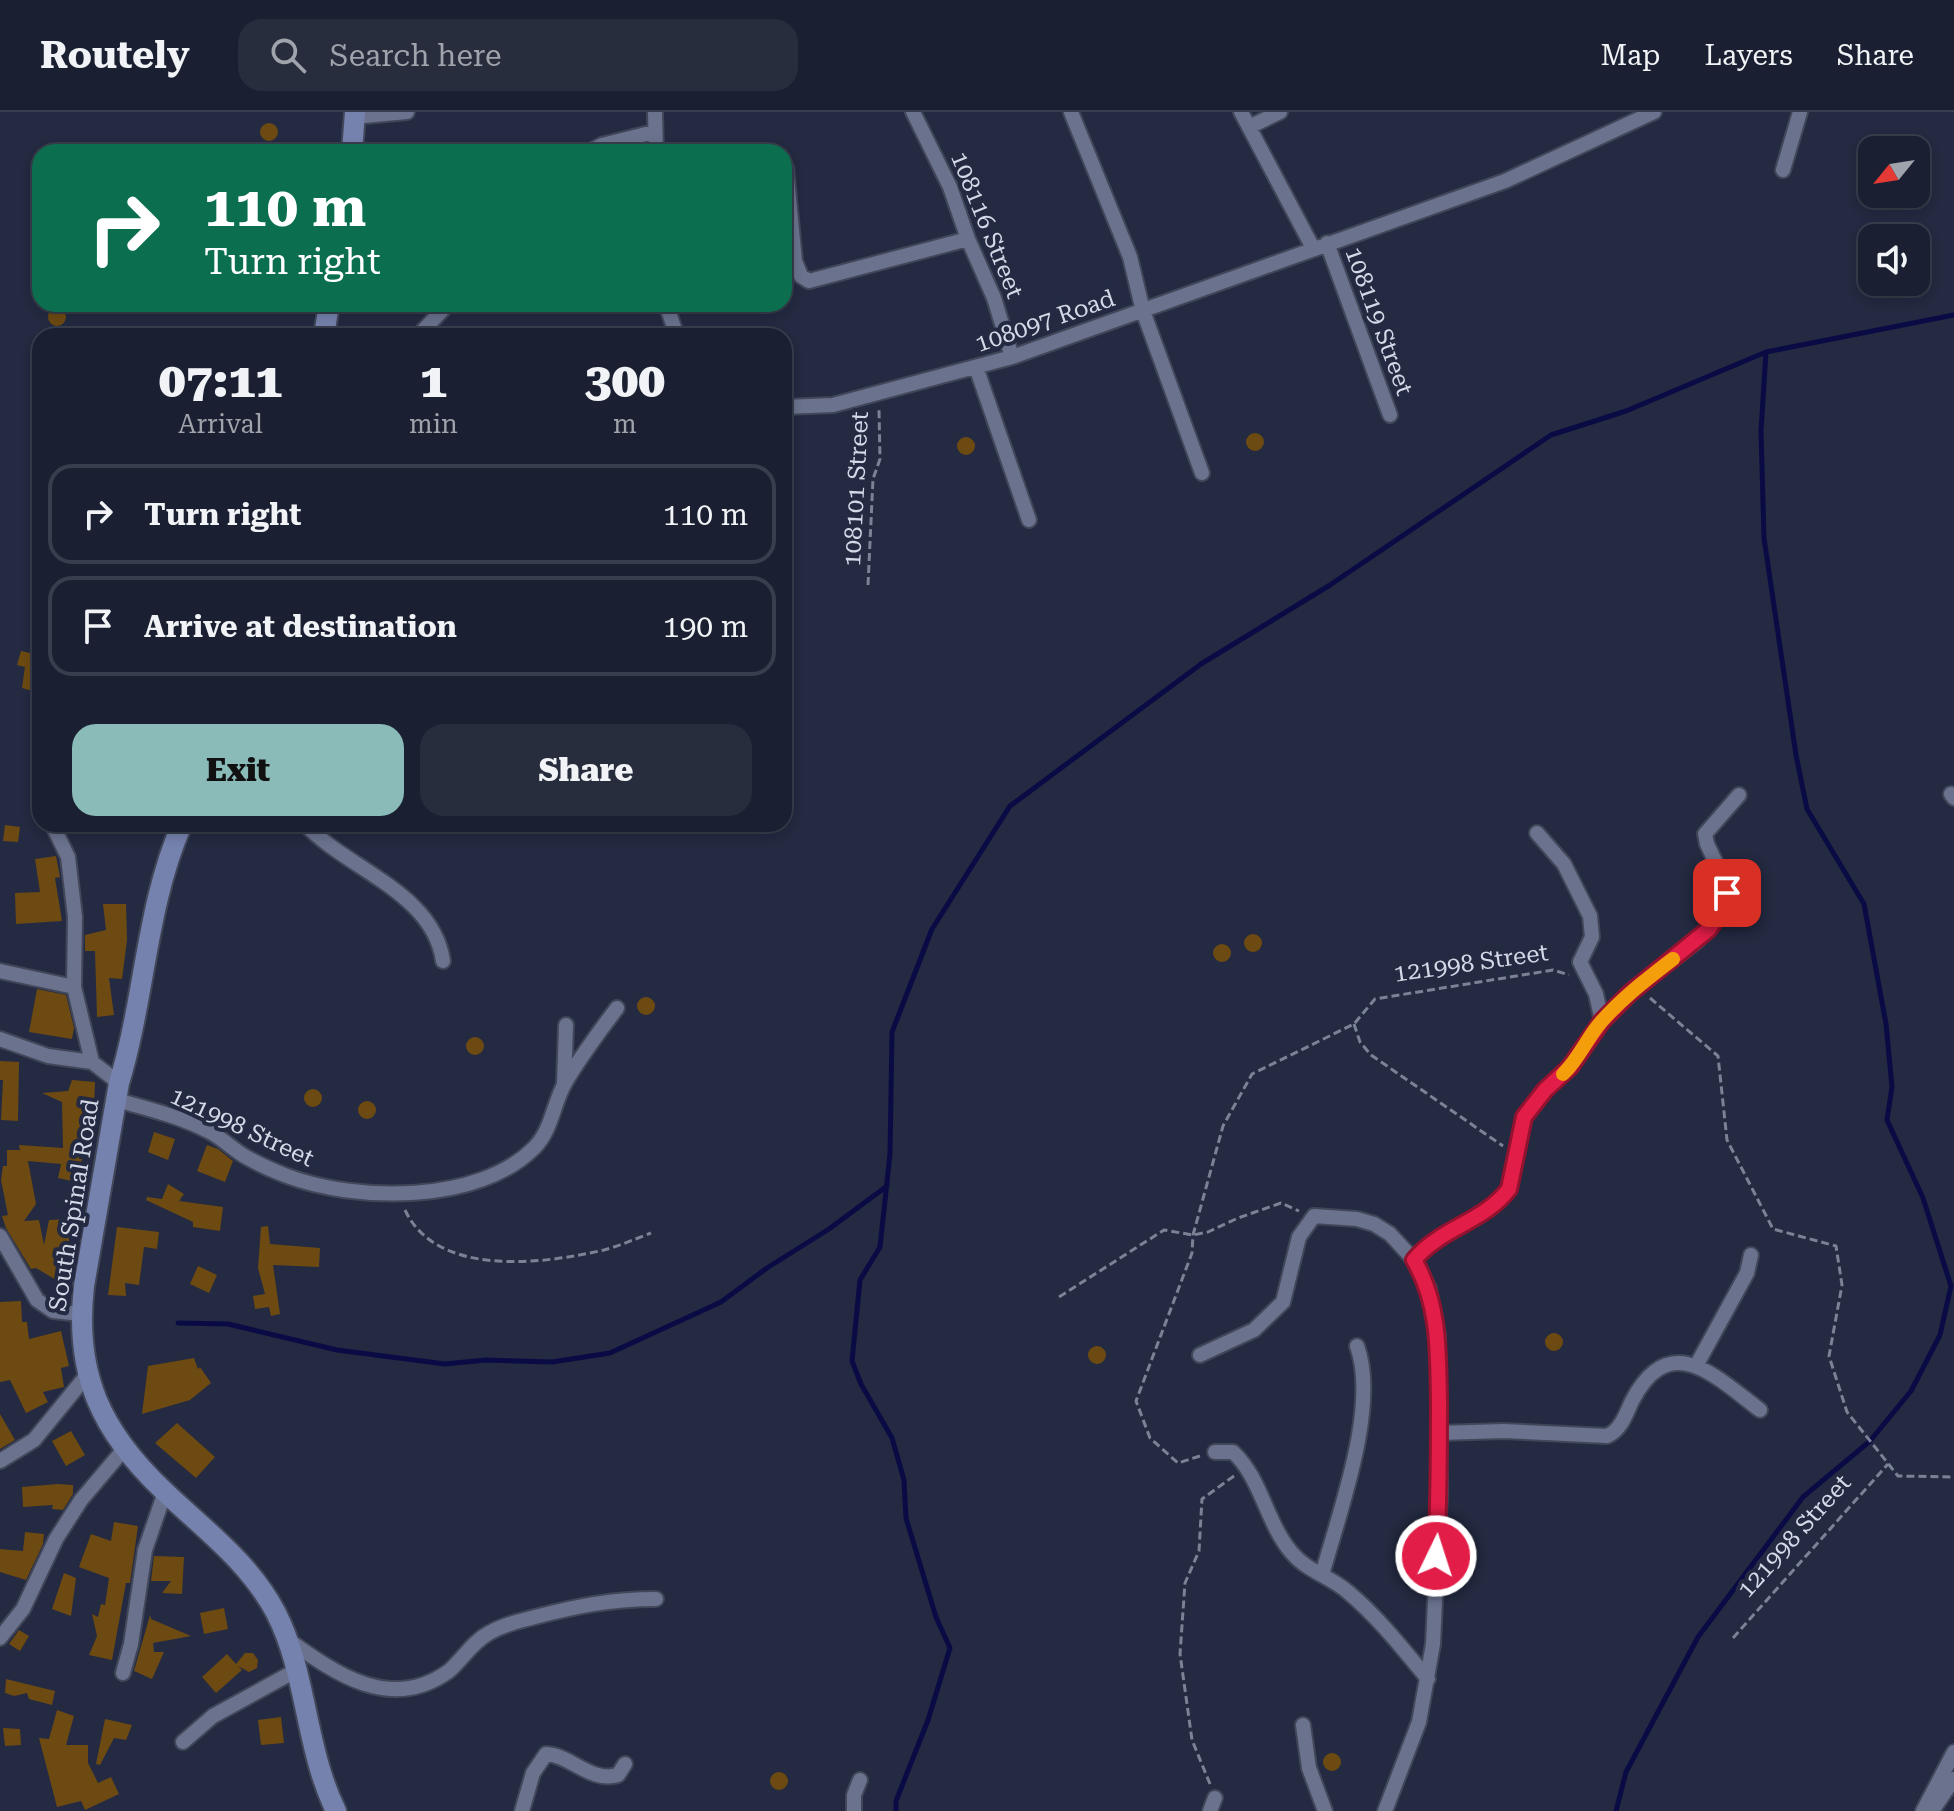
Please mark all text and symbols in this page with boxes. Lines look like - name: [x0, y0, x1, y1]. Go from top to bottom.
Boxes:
- search box: [238, 19, 798, 91]
- text: Routely: [40, 33, 190, 77]
- icon: search: [266, 33, 310, 77]
- text: Search here: [330, 38, 501, 73]
- text: Map: [1601, 39, 1660, 72]
- text: Layers: [1704, 39, 1793, 72]
- text: Share: [1837, 39, 1914, 72]
- north arrow: [1858, 136, 1930, 208]
- map controls: [1858, 136, 1930, 296]
- street label: 108116 Street: [945, 148, 1029, 302]
- text: 110 m: [204, 174, 366, 240]
- icon: right: [72, 176, 176, 280]
- button: sound: [1858, 224, 1930, 296]
- text: Turn right: [204, 241, 381, 283]
- street label: 108119 Street: [1339, 243, 1419, 399]
- street label: 108097 Road: [972, 284, 1118, 358]
- text: 07:11: [159, 353, 282, 409]
- text: 1: [420, 353, 447, 409]
- text: 300: [585, 353, 665, 409]
- text: Arrival: [178, 409, 263, 439]
- text: min: [409, 409, 458, 439]
- text: m: [613, 409, 637, 439]
- street label: 108101 Street: [838, 411, 874, 567]
- icon: right: [76, 492, 120, 536]
- text: Turn right: [144, 497, 301, 532]
- text: 110 m: [663, 497, 748, 532]
- icon: arrive: [76, 604, 120, 648]
- text: Arrive at destination: [144, 609, 457, 644]
- text: 190 m: [663, 609, 748, 644]
- button: Exit: [72, 724, 404, 816]
- button: Share: [420, 724, 752, 816]
- pin: [1693, 859, 1761, 927]
- icon: arrive: [1705, 871, 1749, 915]
- street label: 121998 Street: [1392, 938, 1550, 988]
- street label: 121998 Street: [166, 1081, 318, 1173]
- street label: South Spinal Road: [43, 1097, 105, 1313]
- street label: 121998 Street: [1732, 1469, 1856, 1603]
- position arrow: [1394, 1514, 1478, 1598]

